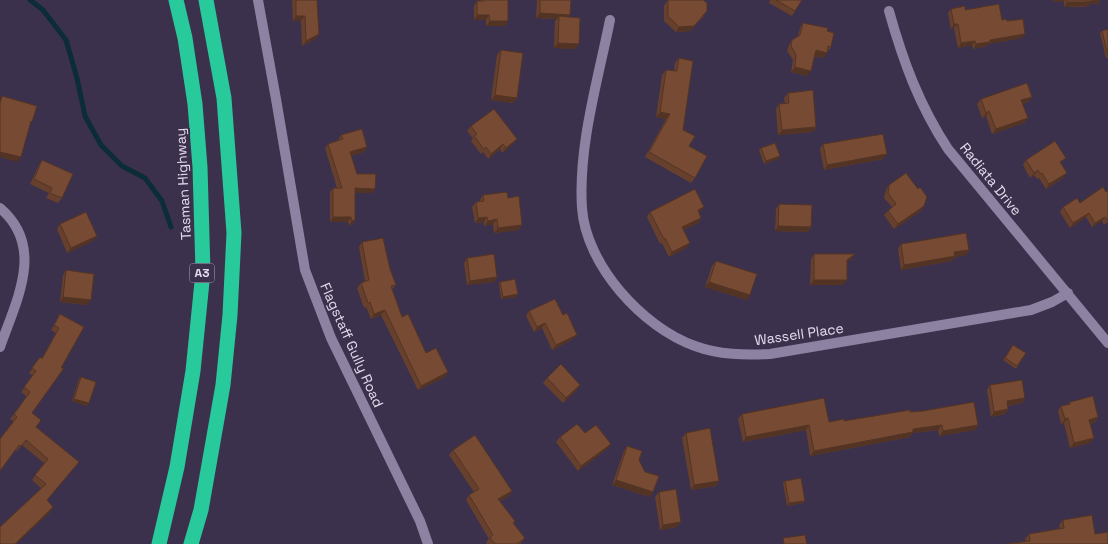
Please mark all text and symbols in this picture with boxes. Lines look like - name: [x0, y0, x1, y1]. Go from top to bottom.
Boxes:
- street label: Tasman Highway: [171, 127, 195, 241]
- street label: Radiata Drive: [956, 139, 1026, 219]
- road number: A3: [190, 264, 214, 282]
- street label: Flagstaff Gully Road: [316, 280, 388, 410]
- street label: Wassell Place: [753, 319, 845, 349]

